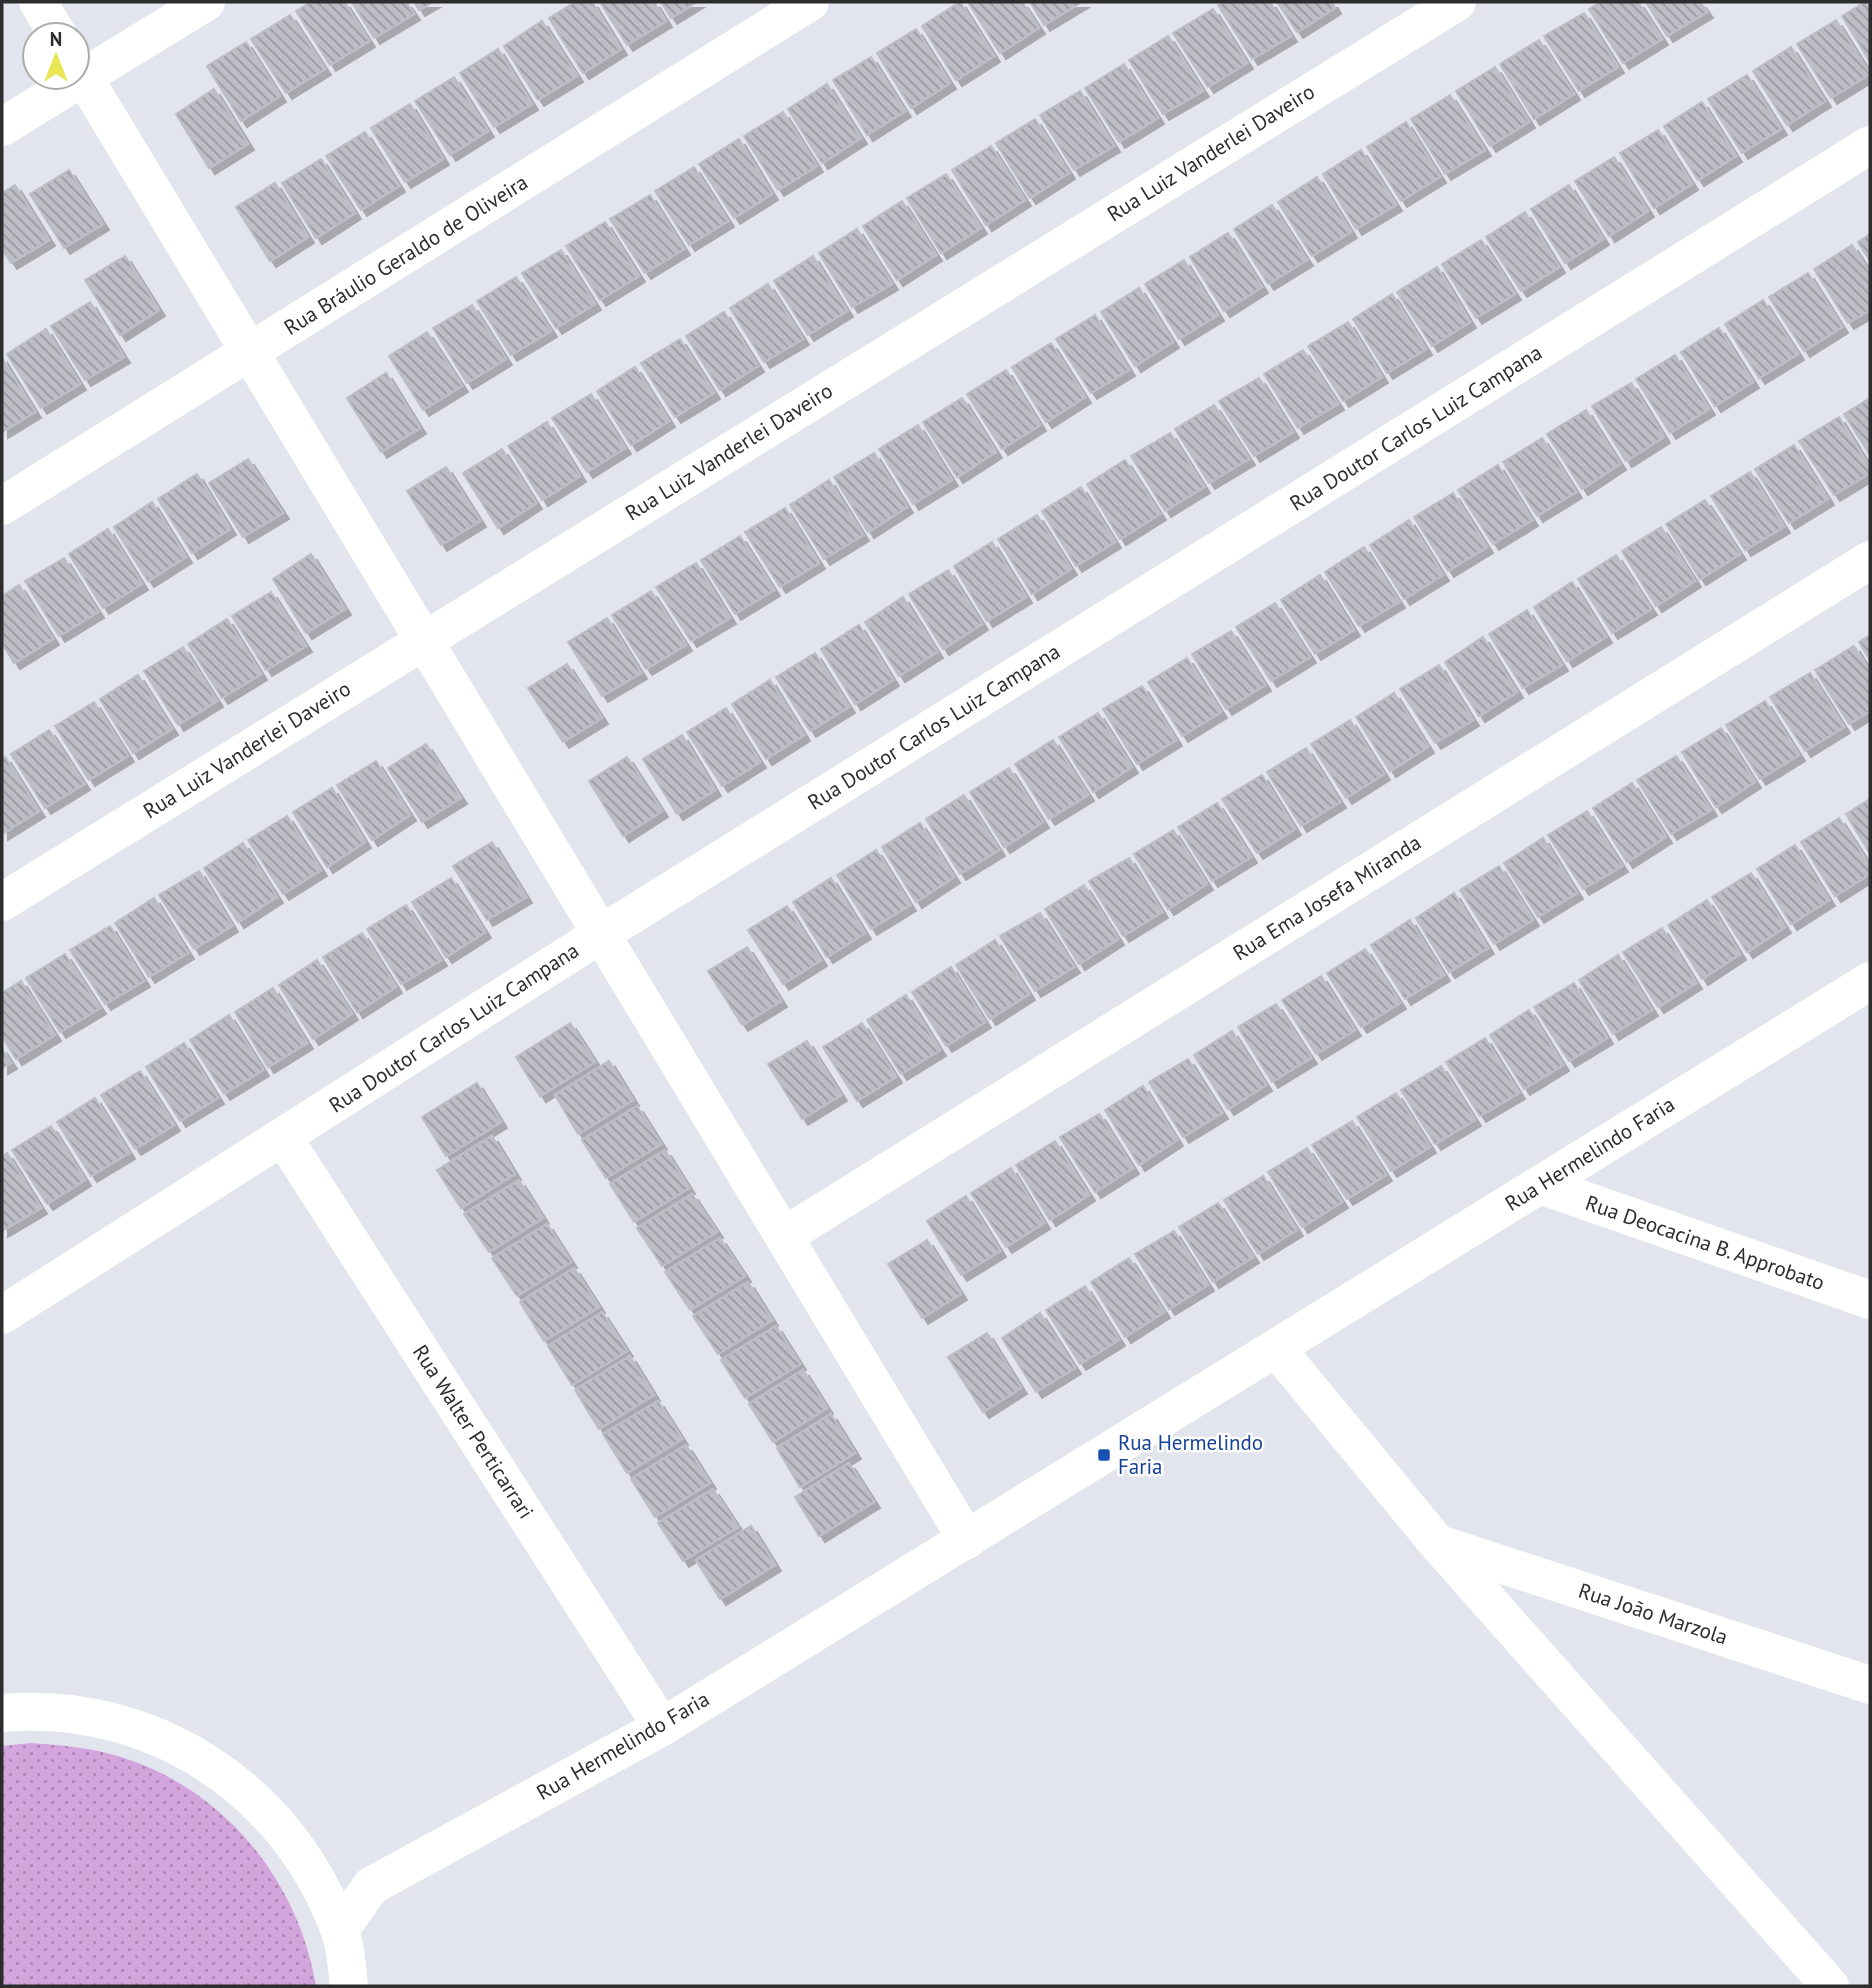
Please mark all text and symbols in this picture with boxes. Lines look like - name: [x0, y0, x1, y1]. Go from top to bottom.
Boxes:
- north arrow: [21, 21, 91, 91]
- text: N: [50, 27, 62, 51]
- street label: Rua Luiz Vanderlei Daveiro: [1102, 78, 1319, 227]
- street label: Rua Bráulio Geraldo de Oliveira: [279, 168, 533, 341]
- street label: Rua Doutor Carlos Luiz Campana: [1285, 339, 1547, 516]
- street label: Rua Luiz Vanderlei Daveiro: [620, 377, 837, 526]
- street label: Rua Doutor Carlos Luiz Campana: [803, 638, 1065, 815]
- street label: Rua Luiz Vanderlei Daveiro: [138, 675, 355, 824]
- street label: Rua Ema Josefa Miranda: [1228, 829, 1426, 966]
- street label: Rua Doutor Carlos Luiz Campana: [324, 937, 584, 1119]
- street label: Rua Hermelindo Faria: [1500, 1090, 1680, 1217]
- street label: Rua Deocacina B. Approbato: [1582, 1189, 1828, 1296]
- street label: Rua Walter Perticarrari: [407, 1340, 540, 1524]
- place label: Rua Hermelindo Faria: [1118, 1429, 1263, 1480]
- marker: Rua Hermelindo Faria: [1096, 1447, 1112, 1463]
- street label: Rua João Marzola: [1575, 1577, 1731, 1650]
- street label: Rua Hermelindo Faria: [532, 1685, 714, 1806]

